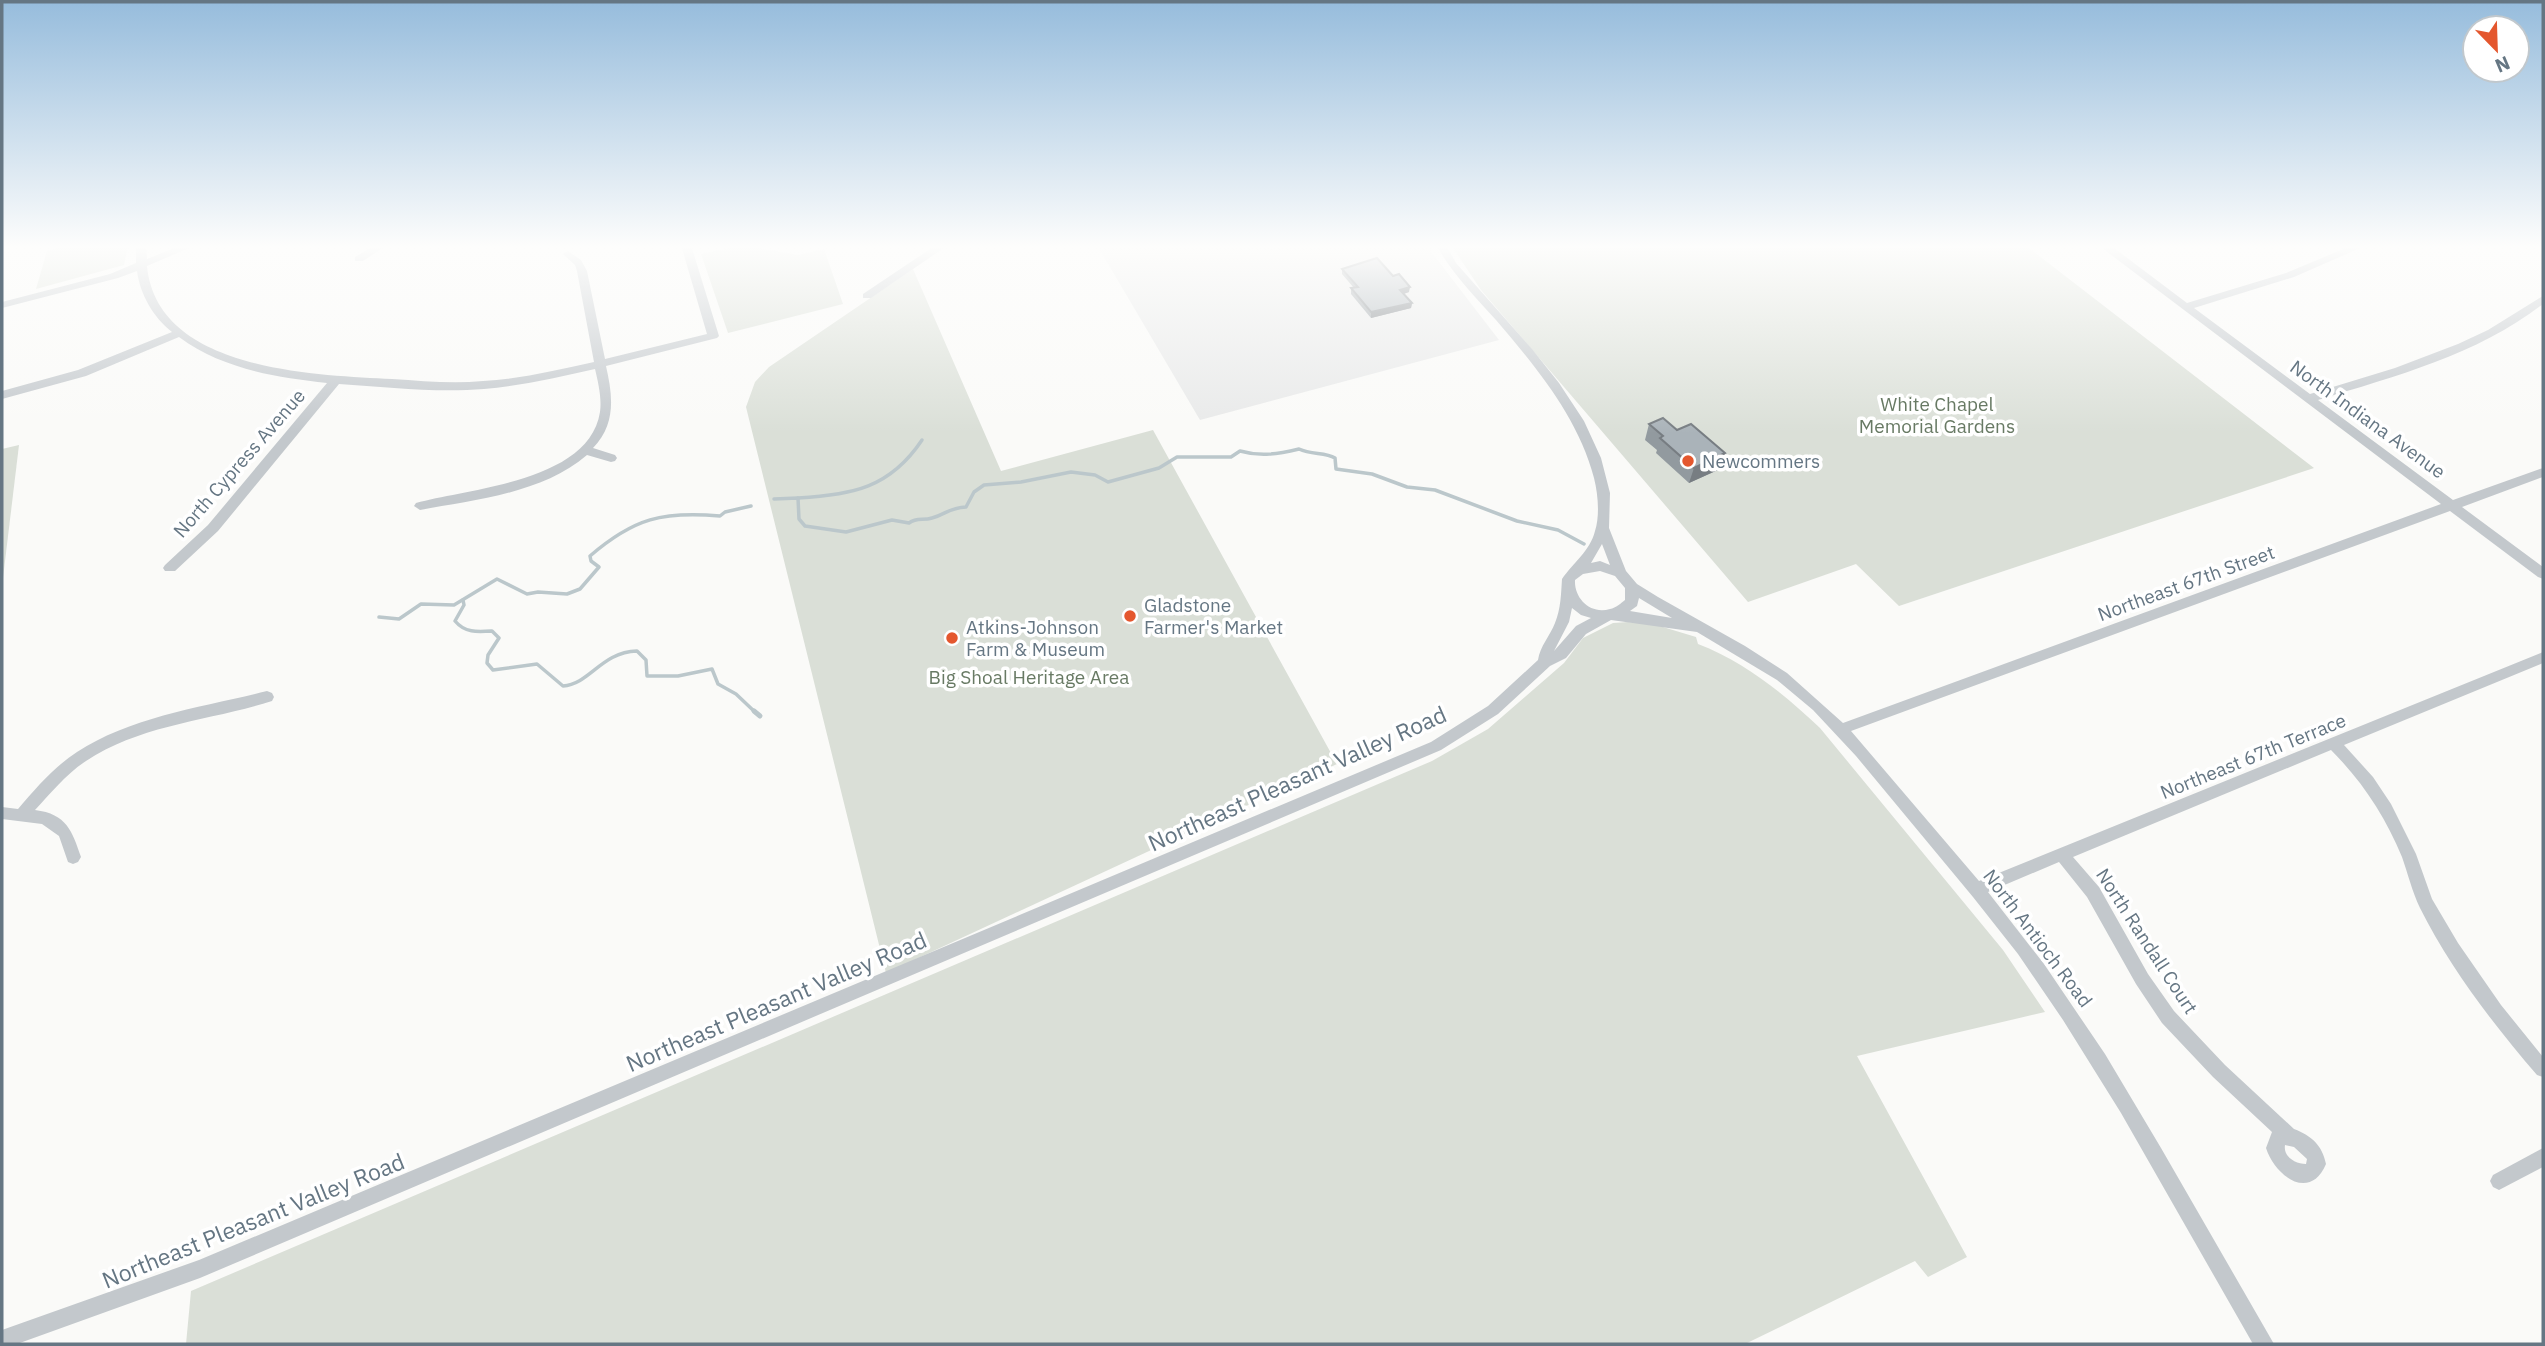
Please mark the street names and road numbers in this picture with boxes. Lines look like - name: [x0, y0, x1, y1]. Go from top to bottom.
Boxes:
- street label: North Indiana Avenue: [2286, 355, 2450, 483]
- street label: North Cypress Avenue: [168, 384, 310, 542]
- street label: Northeast 67th Street: [2094, 540, 2278, 626]
- street label: Northeast Pleasant Valley Road: [1143, 698, 1451, 858]
- street label: Northeast 67th Terrace: [2157, 708, 2349, 804]
- street label: North Antioch Road: [1978, 864, 2098, 1012]
- street label: North Randall Court: [2091, 864, 2203, 1018]
- street label: Northeast Pleasant Valley Road: [621, 924, 931, 1078]
- street label: Northeast Pleasant Valley Road: [97, 1145, 409, 1295]

